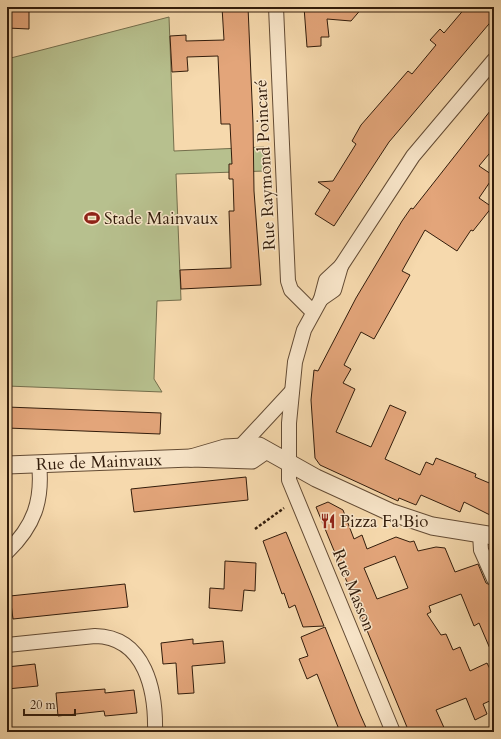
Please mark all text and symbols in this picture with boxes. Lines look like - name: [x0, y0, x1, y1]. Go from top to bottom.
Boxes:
- street label: Rue Raymond Poincaré: [249, 79, 281, 251]
- place label: Stade Mainvaux: [104, 207, 219, 230]
- sports icon: Stade Mainvaux: [83, 209, 101, 227]
- street label: Rue de Mainvaux: [35, 448, 163, 475]
- place label: Pizza Fa'Bio: [340, 510, 428, 533]
- restaurant icon: Pizza Fa'Bio: [319, 512, 337, 530]
- street label: Rue Masson: [327, 545, 381, 635]
- scale bar: [24, 691, 75, 717]
- text: 20 m: [30, 697, 57, 713]

